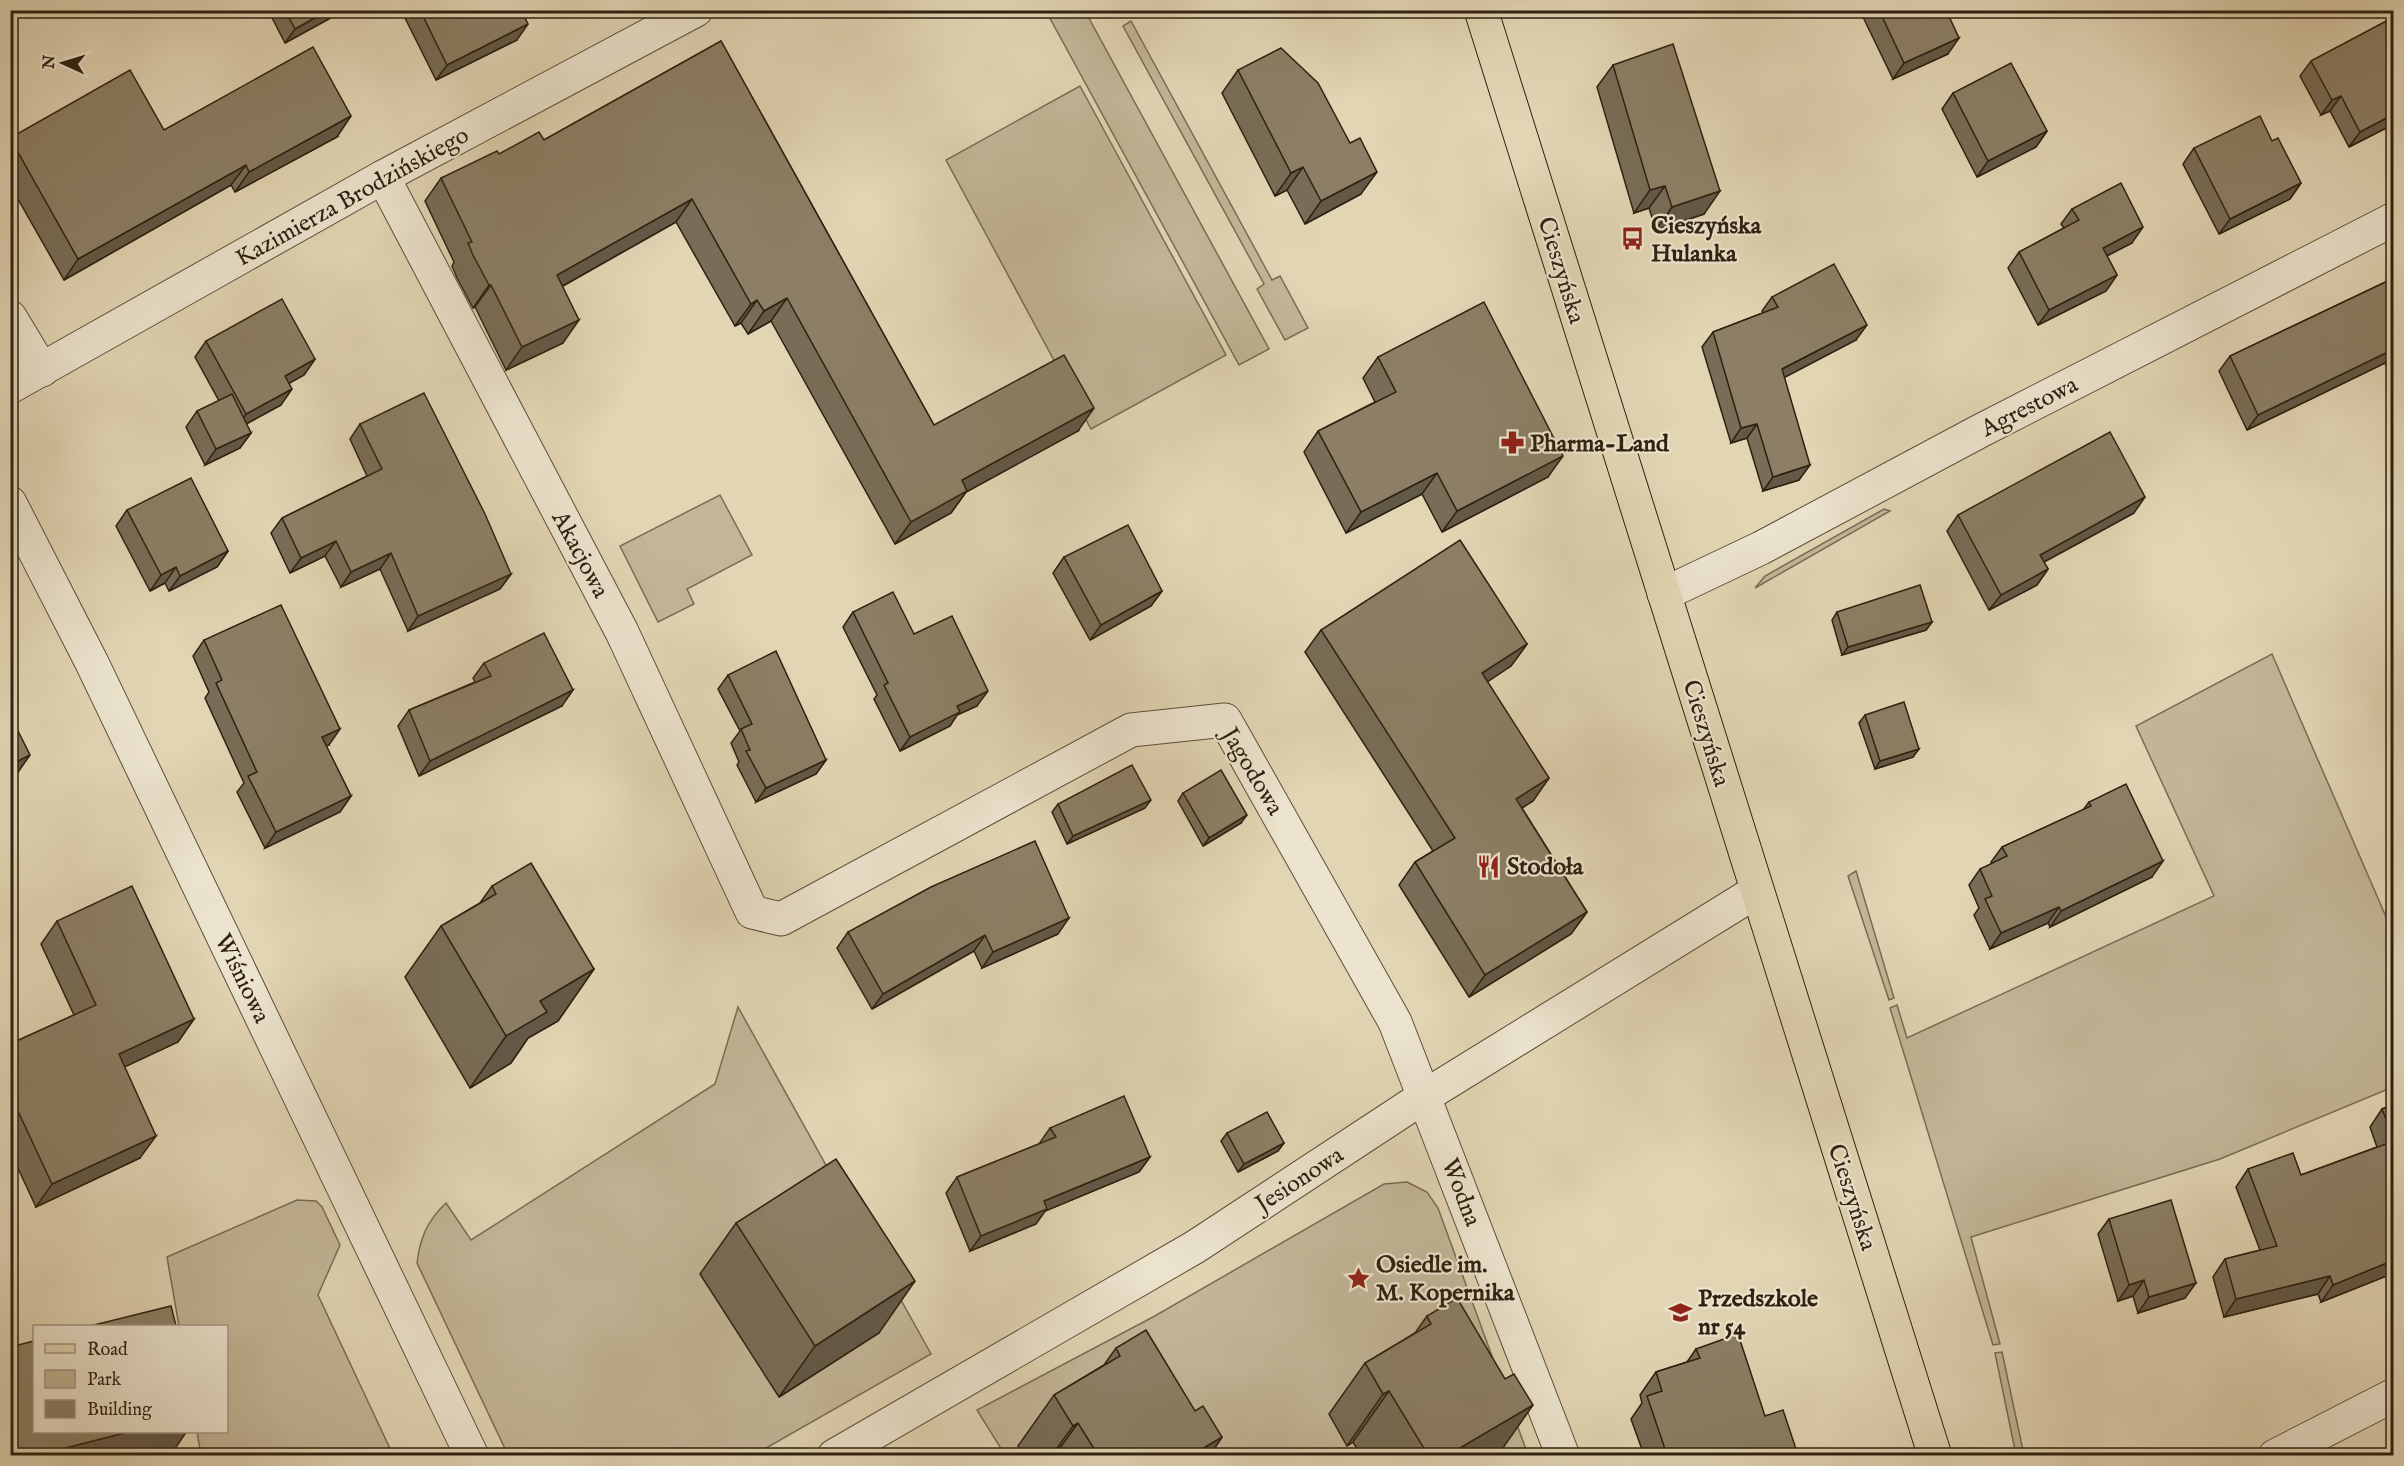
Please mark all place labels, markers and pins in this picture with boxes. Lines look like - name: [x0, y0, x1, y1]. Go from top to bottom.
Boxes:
- place label: Cieszyńska Hulanka: [1651, 211, 1762, 270]
- bus stop icon: Cieszyńska Hulanka: [1620, 226, 1646, 252]
- place label: Pharma-Land: [1530, 429, 1670, 460]
- pharmacy icon: Pharma-Land: [1499, 430, 1525, 456]
- place label: Stodoła: [1507, 852, 1584, 883]
- restaurant icon: Stodoła: [1476, 853, 1502, 879]
- place label: Osiedle im. M. Kopernika: [1376, 1250, 1515, 1309]
- place icon: Osiedle im. M. Kopernika: [1345, 1265, 1371, 1291]
- place label: Przedszkole nr 54: [1698, 1284, 1818, 1343]
- school or university icon: Przedszkole nr 54: [1667, 1299, 1693, 1325]

